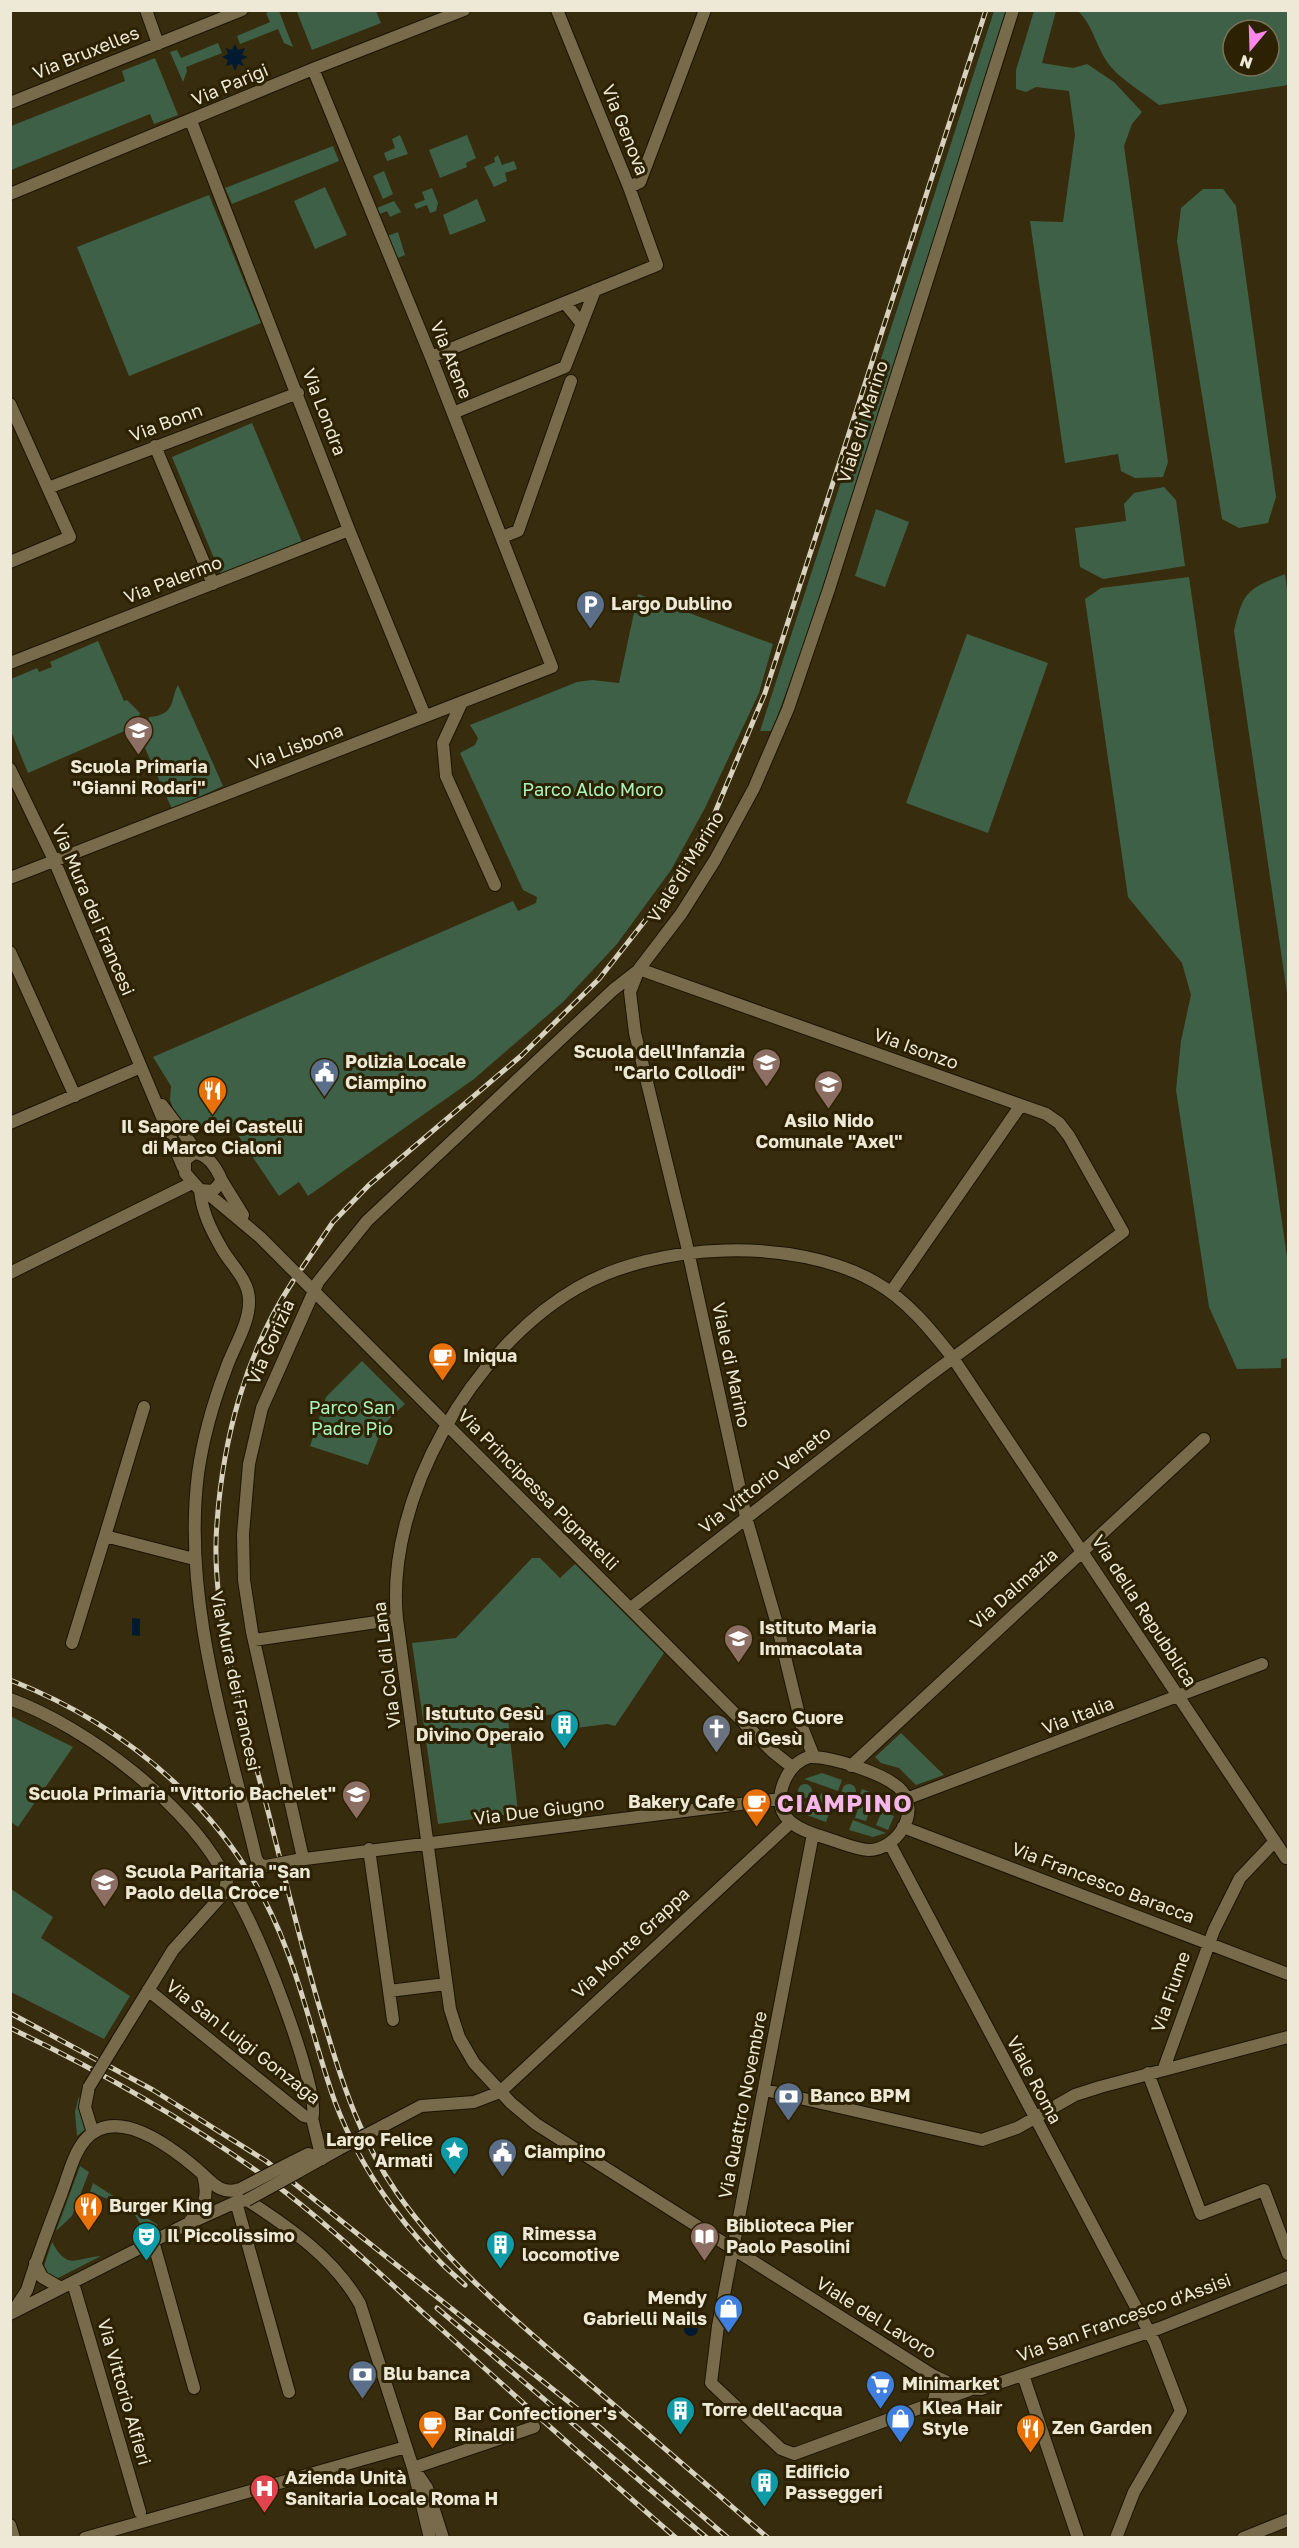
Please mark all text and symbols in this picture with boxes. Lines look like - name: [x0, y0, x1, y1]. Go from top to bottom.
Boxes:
- north arrow: [1221, 18, 1281, 78]
- street label: Via Bruxelles: [29, 21, 142, 83]
- text: N: [1237, 51, 1255, 74]
- street label: Via Parigi: [188, 58, 271, 110]
- street label: Via Genova: [598, 81, 654, 178]
- street label: Via Atene: [426, 317, 477, 402]
- street label: Viale di Marino: [832, 358, 892, 486]
- street label: Via Londra: [298, 365, 352, 458]
- street label: Via Bonn: [126, 398, 205, 446]
- street label: Via Palermo: [121, 550, 225, 608]
- parking icon: Largo Dublino: [574, 588, 606, 630]
- place label: Largo Dublino: [611, 592, 733, 614]
- school or university icon: Scuola Primaria "Gianni Rodari": [123, 714, 155, 756]
- street label: Via Lisbona: [245, 718, 346, 774]
- place label: Scuola Primaria "Gianni Rodari": [70, 755, 208, 798]
- park label: Parco Aldo Moro: [522, 778, 664, 800]
- street label: Viale di Marino: [642, 807, 728, 926]
- street label: Via Mura dei Francesi: [48, 821, 140, 998]
- street label: Via Isonzo: [871, 1023, 962, 1074]
- place label: Scuola dell'Infanzia "Carlo Collodi": [574, 1040, 745, 1083]
- school or university icon: Scuola dell'Infanzia "Carlo Collodi": [750, 1046, 782, 1088]
- place label: Polizia Locale Ciampino: [345, 1050, 467, 1093]
- public building icon: Polizia Locale Ciampino: [308, 1056, 340, 1098]
- school or university icon: Asilo Nido Comunale "Axel": [813, 1068, 845, 1110]
- restaurant icon: Il Sapore dei Castelli di Marco Cialoni: [196, 1074, 228, 1116]
- place label: Asilo Nido Comunale "Axel": [755, 1109, 903, 1152]
- place label: Il Sapore dei Castelli di Marco Cialoni: [121, 1115, 303, 1158]
- street label: Via Gorizia: [242, 1296, 299, 1388]
- street label: Viale di Marino: [708, 1300, 756, 1429]
- cafe icon: Iniqua: [426, 1340, 458, 1382]
- place label: Iniqua: [463, 1344, 517, 1366]
- park label: Parco San Padre Pio: [309, 1396, 395, 1439]
- street label: Via Principessa Pignatelli: [454, 1404, 624, 1574]
- street label: Via Vittorio Veneto: [694, 1421, 835, 1538]
- street label: Via della Repubblica: [1088, 1530, 1202, 1690]
- street label: Via Dalmazia: [965, 1543, 1062, 1633]
- street label: Via Mura dei Francesi: [206, 1589, 266, 1773]
- street label: Via Col di Lana: [367, 1601, 405, 1730]
- place label: Istituto Maria Immacolata: [759, 1616, 877, 1659]
- school or university icon: Istituto Maria Immacolata: [722, 1622, 754, 1664]
- street label: Via Italia: [1039, 1691, 1117, 1739]
- place label: Istututo Gesù Divino Operaio: [416, 1702, 544, 1745]
- place label: Sacro Cuore di Gesù: [737, 1706, 844, 1749]
- building icon: Istututo Gesù Divino Operaio: [549, 1708, 581, 1750]
- church icon: Sacro Cuore di Gesù: [700, 1712, 732, 1754]
- school or university icon: Scuola Primaria "Vittorio Bachelet": [341, 1778, 373, 1820]
- place label: Scuola Primaria "Vittorio Bachelet": [28, 1782, 336, 1804]
- cafe icon: Bakery Cafe: [740, 1786, 772, 1828]
- district label: CIAMPINO: [777, 1788, 913, 1817]
- place label: Bakery Cafe: [628, 1790, 735, 1812]
- street label: Via Due Giugno: [472, 1791, 605, 1829]
- street label: Via Francesco Baracca: [1009, 1837, 1198, 1927]
- place label: Scuola Paritaria "San Paolo della Croce": [125, 1860, 310, 1903]
- school or university icon: Scuola Paritaria "San Paolo della Croce": [88, 1866, 120, 1908]
- street label: Via Monte Grappa: [567, 1882, 694, 2002]
- street label: Via Fiume: [1146, 1948, 1194, 2035]
- street label: Via San Luigi Gonzaga: [162, 1974, 325, 2108]
- street label: Via Quattro Novembre: [713, 2009, 771, 2201]
- street label: Viale Roma: [1003, 2032, 1067, 2127]
- bank icon: Banco BPM: [773, 2080, 805, 2122]
- place label: Banco BPM: [810, 2084, 910, 2106]
- place label: Largo Felice Armati: [326, 2128, 433, 2171]
- place icon: Largo Felice Armati: [438, 2134, 470, 2176]
- public building icon: Ciampino: [487, 2136, 519, 2178]
- place label: Ciampino: [524, 2140, 606, 2162]
- restaurant icon: Burger King: [72, 2190, 104, 2232]
- place label: Burger King: [109, 2194, 212, 2216]
- place label: Biblioteca Pier Paolo Pasolini: [726, 2214, 854, 2257]
- theatre icon: Il Piccolissimo: [130, 2220, 162, 2262]
- library icon: Biblioteca Pier Paolo Pasolini: [689, 2220, 721, 2262]
- place label: Rimessa locomotive: [522, 2222, 620, 2265]
- place label: Il Piccolissimo: [167, 2224, 295, 2246]
- building icon: Rimessa locomotive: [485, 2228, 517, 2270]
- street label: Via San Francesco d'Assisi: [1014, 2268, 1234, 2366]
- street label: Viale del Lavoro: [812, 2271, 941, 2363]
- place label: Mendy Gabrielli Nails: [583, 2286, 707, 2329]
- shop icon: Mendy Gabrielli Nails: [712, 2292, 744, 2334]
- street label: Via Vittorio Alfieri: [94, 2316, 156, 2468]
- bank icon: Blu banca: [346, 2358, 378, 2400]
- place label: Blu banca: [383, 2362, 470, 2384]
- supermarket icon: Minimarket: [865, 2368, 897, 2410]
- place label: Minimarket: [902, 2372, 1000, 2394]
- building icon: Torre dell'acqua: [665, 2394, 697, 2436]
- place label: Klea Hair Style: [922, 2396, 1003, 2439]
- place label: Torre dell'acqua: [702, 2398, 842, 2420]
- place label: Bar Confectioner's Rinaldi: [454, 2402, 617, 2445]
- shop icon: Klea Hair Style: [885, 2402, 917, 2444]
- cafe icon: Bar Confectioner's Rinaldi: [417, 2408, 449, 2450]
- restaurant icon: Zen Garden: [1015, 2412, 1047, 2454]
- place label: Zen Garden: [1052, 2416, 1152, 2438]
- place label: Edificio Passeggeri: [785, 2460, 883, 2503]
- place label: Azienda Unità Sanitaria Locale Roma H: [285, 2466, 498, 2509]
- building icon: Edificio Passeggeri: [748, 2466, 780, 2508]
- hospital icon: Azienda Unità Sanitaria Locale Roma H: [248, 2472, 280, 2514]

